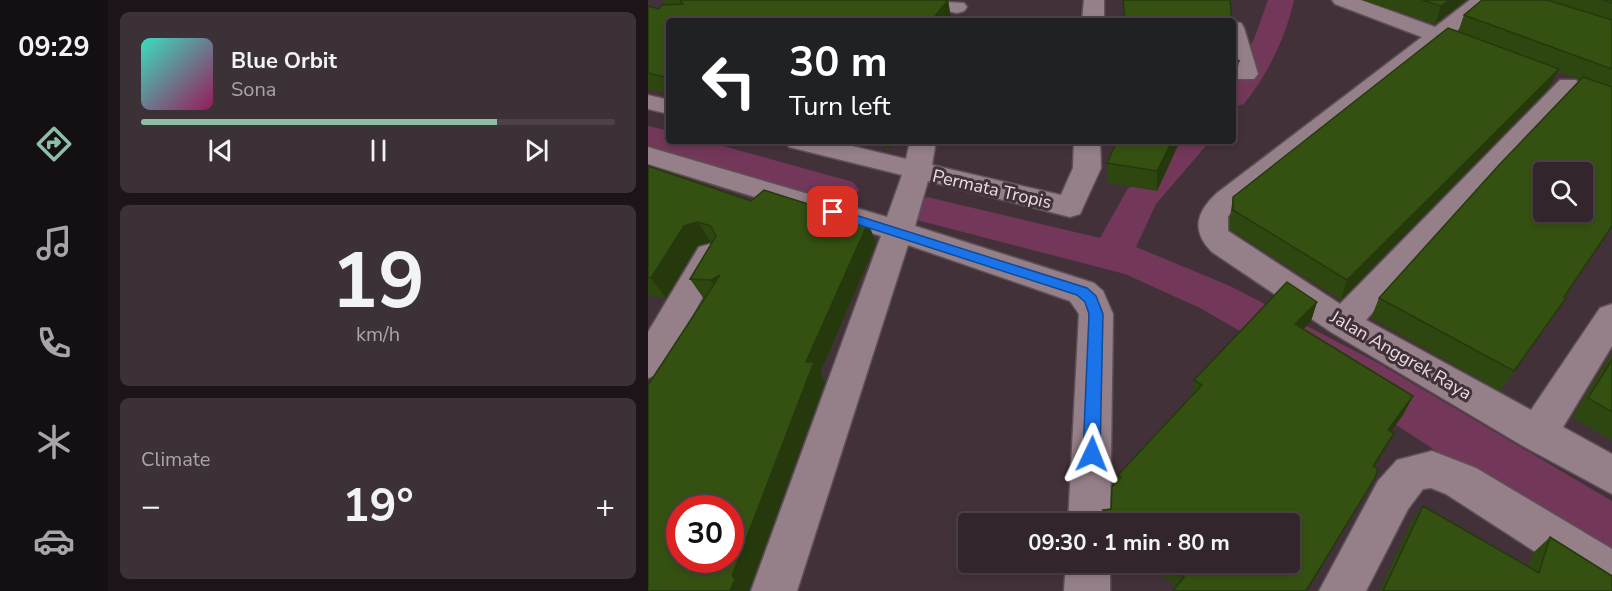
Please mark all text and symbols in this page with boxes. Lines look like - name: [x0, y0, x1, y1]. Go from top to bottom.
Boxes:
- text: 09:29: [18, 29, 90, 66]
- text: 30 m: [789, 34, 888, 91]
- icon: left: [690, 42, 768, 120]
- text: Blue Orbit: [231, 46, 337, 76]
- text: Sona: [231, 76, 276, 103]
- text: Turn left: [789, 88, 890, 125]
- icon: directions: [33, 123, 75, 165]
- icon: previous: [204, 134, 237, 167]
- icon: pause: [362, 134, 395, 167]
- icon: next: [520, 134, 553, 167]
- map controls: [1533, 162, 1593, 222]
- button: search: [1533, 162, 1593, 222]
- street label: Permata Tropis: [930, 164, 1054, 214]
- pin: [807, 186, 858, 237]
- icon: arrive: [816, 195, 849, 228]
- icon: music: [33, 222, 75, 264]
- text: 19: [331, 228, 425, 335]
- street label: Jalan Anggrek Raya: [1325, 304, 1476, 405]
- text: km/h: [356, 321, 400, 348]
- icon: phone: [33, 322, 75, 364]
- icon: climate: [33, 421, 75, 463]
- position arrow: [1060, 422, 1124, 486]
- text: Climate: [141, 446, 210, 473]
- text: 19°: [342, 476, 414, 537]
- text: −: [141, 484, 161, 529]
- text: +: [595, 484, 615, 529]
- speed limit sign: 30: [666, 495, 744, 573]
- icon: car: [33, 520, 75, 562]
- text: 09:30 · 1 min · 80 m: [1028, 528, 1230, 558]

